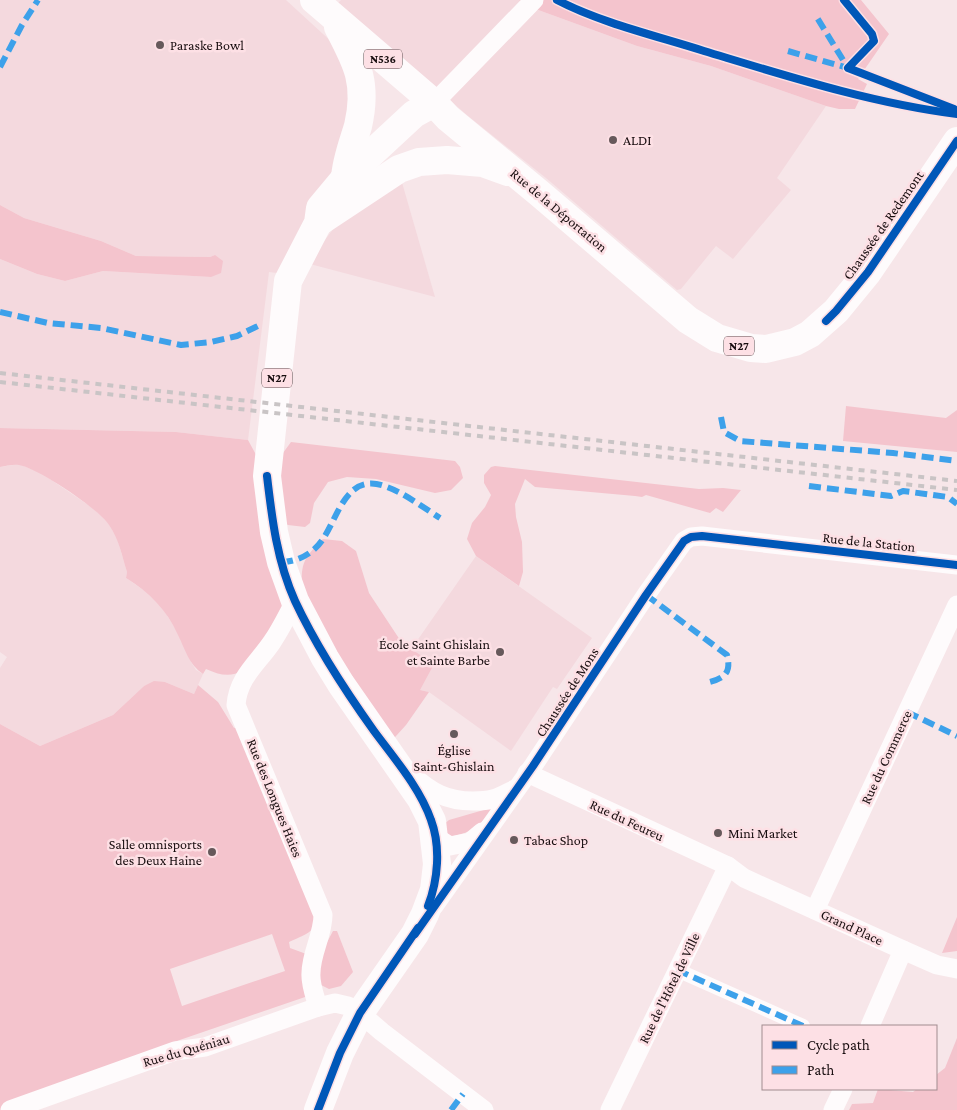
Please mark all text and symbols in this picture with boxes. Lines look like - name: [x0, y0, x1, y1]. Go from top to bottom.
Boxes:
- place label: Paraske Bowl: [170, 37, 244, 53]
- marker: Paraske Bowl: [154, 39, 166, 51]
- road number: N536: [364, 50, 402, 68]
- place label: ALDI: [623, 132, 652, 148]
- marker: ALDI: [607, 134, 619, 146]
- street label: Rue de la Déportation: [507, 165, 611, 255]
- street label: Chaussée de Redemont: [839, 167, 927, 283]
- road number: N27: [724, 336, 754, 356]
- road number: N27: [262, 368, 292, 388]
- street label: Rue de la Station: [822, 529, 917, 555]
- place label: École Saint Ghislain et Sainte Barbe: [379, 636, 490, 668]
- street label: Chaussée de Mons: [532, 644, 602, 740]
- marker: École Saint Ghislain et Sainte Barbe: [494, 646, 506, 658]
- street label: Rue du Commerce: [857, 708, 915, 806]
- marker: Église Saint-Ghislain: [448, 728, 460, 740]
- street label: Rue des Longues Haies: [244, 736, 306, 860]
- place label: Église Saint-Ghislain: [414, 742, 495, 774]
- street label: Rue du Feureu: [588, 796, 667, 844]
- place label: Mini Market: [728, 825, 798, 841]
- marker: Mini Market: [712, 827, 724, 839]
- place label: Tabac Shop: [524, 832, 588, 848]
- marker: Tabac Shop: [508, 834, 520, 846]
- place label: Salle omnisports des Deux Haine: [109, 836, 202, 868]
- marker: Salle omnisports des Deux Haine: [206, 846, 218, 858]
- street label: Grand Place: [818, 906, 886, 948]
- street label: Rue de l'Hôtel de Ville: [635, 930, 703, 1046]
- legend: [762, 1025, 937, 1090]
- street label: Rue du Quéniau: [141, 1030, 232, 1070]
- text: Cycle path: [807, 1037, 870, 1054]
- text: Path: [807, 1062, 834, 1078]

